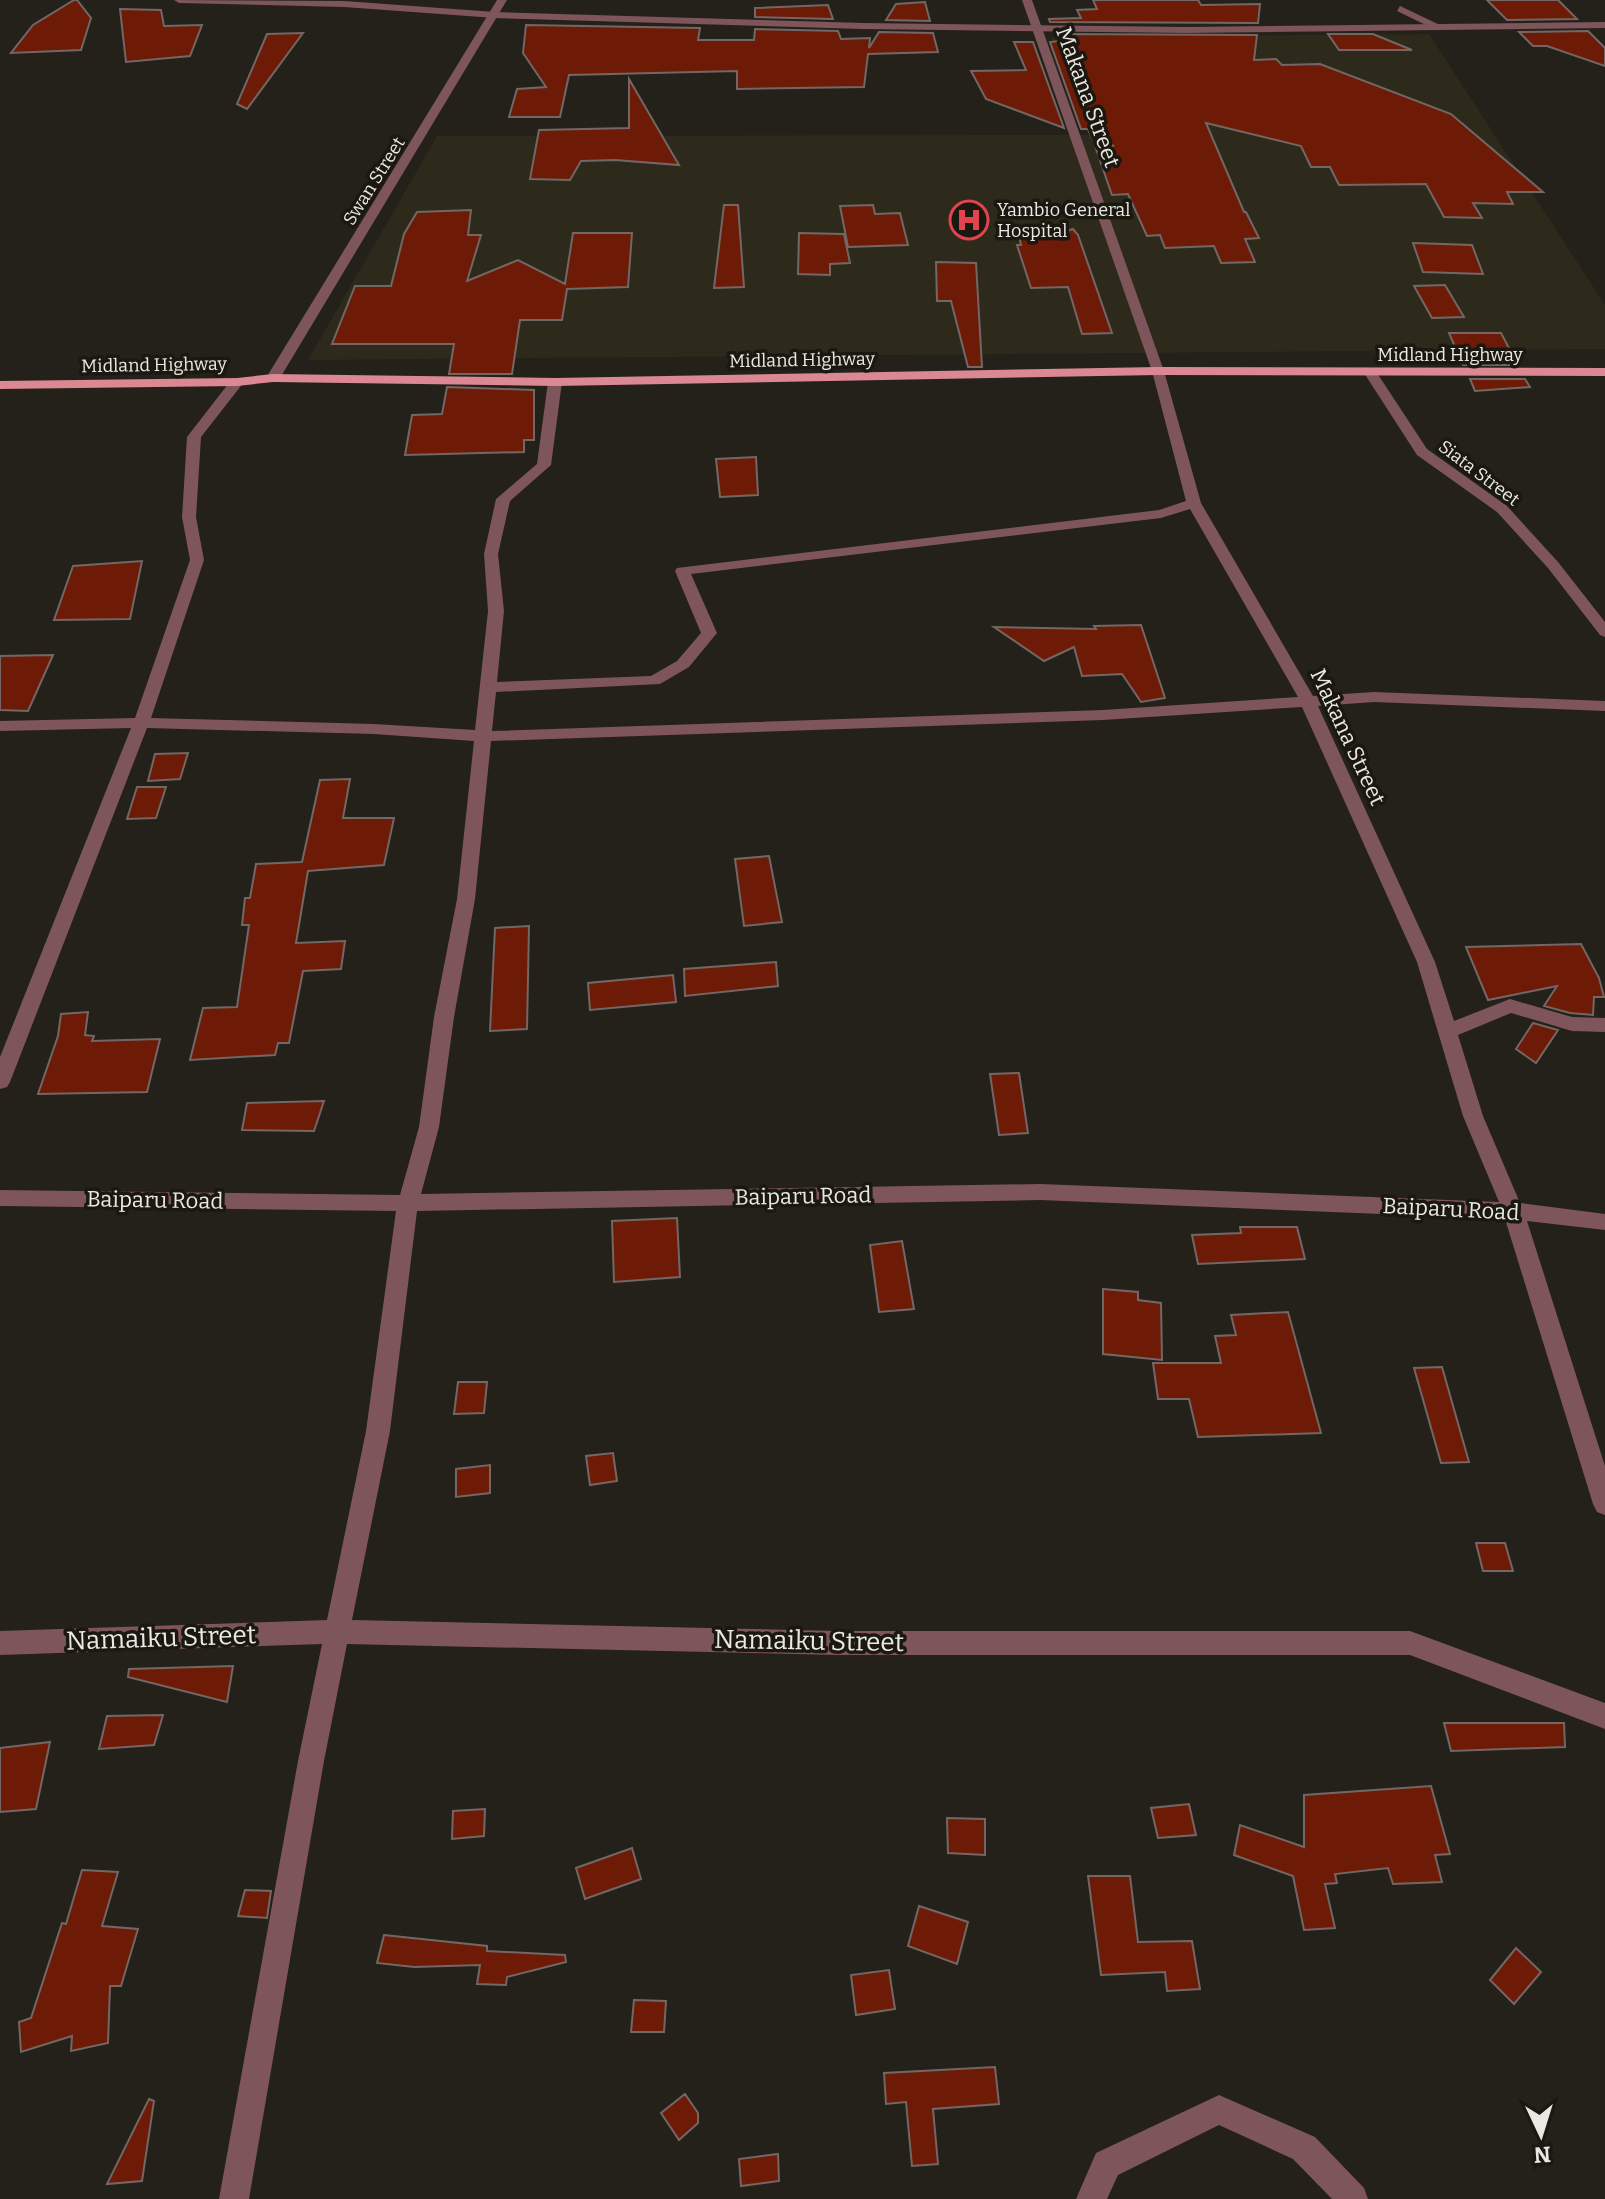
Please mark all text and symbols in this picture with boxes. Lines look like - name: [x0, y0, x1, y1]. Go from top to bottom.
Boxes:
- street label: Makana Street: [1050, 23, 1126, 171]
- street label: Swan Street: [338, 132, 410, 229]
- hospital icon: Yambio General Hospital: [948, 199, 990, 241]
- place label: Yambio General Hospital: [997, 199, 1130, 242]
- street label: Midland Highway: [1377, 344, 1523, 366]
- street label: Midland Highway: [729, 348, 875, 372]
- street label: Midland Highway: [81, 353, 227, 377]
- street label: Siata Street: [1434, 435, 1524, 511]
- street label: Makana Street: [1305, 664, 1391, 810]
- street label: Baiparu Road: [734, 1181, 872, 1211]
- street label: Baiparu Road: [86, 1185, 224, 1215]
- street label: Baiparu Road: [1382, 1192, 1520, 1226]
- street label: Namaiku Street: [65, 1619, 257, 1657]
- street label: Namaiku Street: [714, 1624, 905, 1658]
- north arrow: [1501, 2095, 1581, 2175]
- text: N: [1533, 2140, 1552, 2169]

